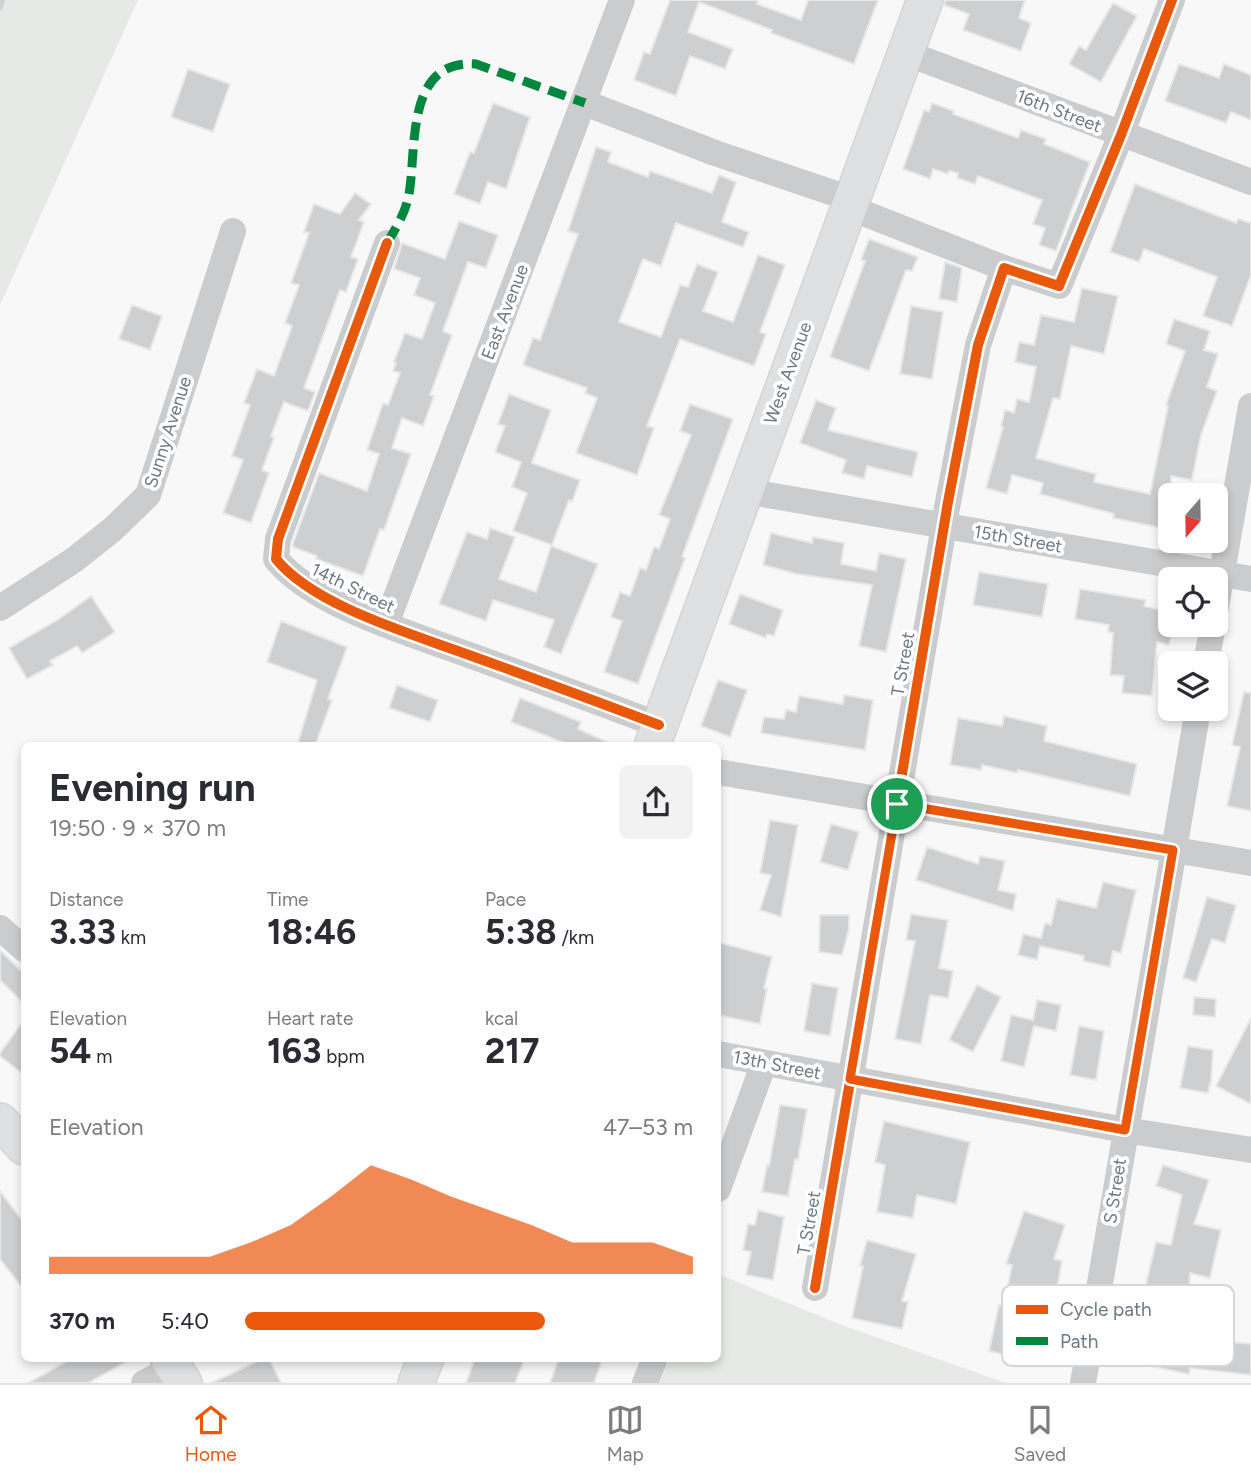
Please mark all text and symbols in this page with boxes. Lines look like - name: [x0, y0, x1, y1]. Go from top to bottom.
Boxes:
- street label: 16th Street: [1013, 85, 1105, 137]
- street label: East Avenue: [477, 261, 533, 363]
- street label: West Avenue: [759, 319, 817, 427]
- street label: Sunny Avenue: [140, 373, 196, 490]
- north arrow: [1158, 483, 1228, 553]
- map controls: [1158, 483, 1228, 721]
- street label: 15th Street: [972, 520, 1064, 558]
- street label: 14th Street: [308, 558, 399, 618]
- button: locate: [1158, 567, 1228, 637]
- street label: T Street: [887, 630, 919, 698]
- button: layers: [1158, 651, 1228, 721]
- text: Evening run: [49, 765, 256, 811]
- button: share: [619, 765, 693, 839]
- pin: [867, 774, 927, 834]
- icon: arrive: [878, 785, 916, 823]
- text: 19:50 · 9 × 370 m: [49, 814, 226, 842]
- text: Distance: [49, 888, 123, 911]
- text: Time: [267, 888, 308, 911]
- text: Pace: [485, 888, 526, 911]
- text: 3.33: [49, 911, 116, 953]
- text: 18:46: [267, 911, 356, 953]
- text: 5:38: [485, 911, 557, 953]
- text: km: [116, 926, 146, 949]
- text: /km: [557, 926, 594, 949]
- text: Elevation: [49, 1007, 127, 1030]
- text: Heart rate: [267, 1007, 353, 1030]
- text: kcal: [485, 1007, 518, 1030]
- text: 54: [49, 1030, 92, 1072]
- text: 163: [267, 1030, 322, 1072]
- text: 217: [485, 1030, 540, 1072]
- text: m: [92, 1045, 112, 1068]
- text: bpm: [322, 1045, 365, 1068]
- street label: 13th Street: [731, 1046, 823, 1084]
- text: Elevation: [49, 1113, 144, 1141]
- text: 47–53 m: [603, 1113, 693, 1141]
- street label: S Street: [1099, 1157, 1131, 1225]
- street label: T Street: [793, 1189, 825, 1257]
- legend: [1002, 1285, 1234, 1366]
- text: Cycle path: [1060, 1298, 1152, 1321]
- text: 370 m: [49, 1307, 115, 1335]
- text: 5:40: [161, 1307, 209, 1335]
- text: Path: [1060, 1330, 1098, 1353]
- tab: Home: [185, 1401, 237, 1466]
- tab: Map: [606, 1401, 644, 1466]
- tab: Saved: [1014, 1401, 1066, 1466]

